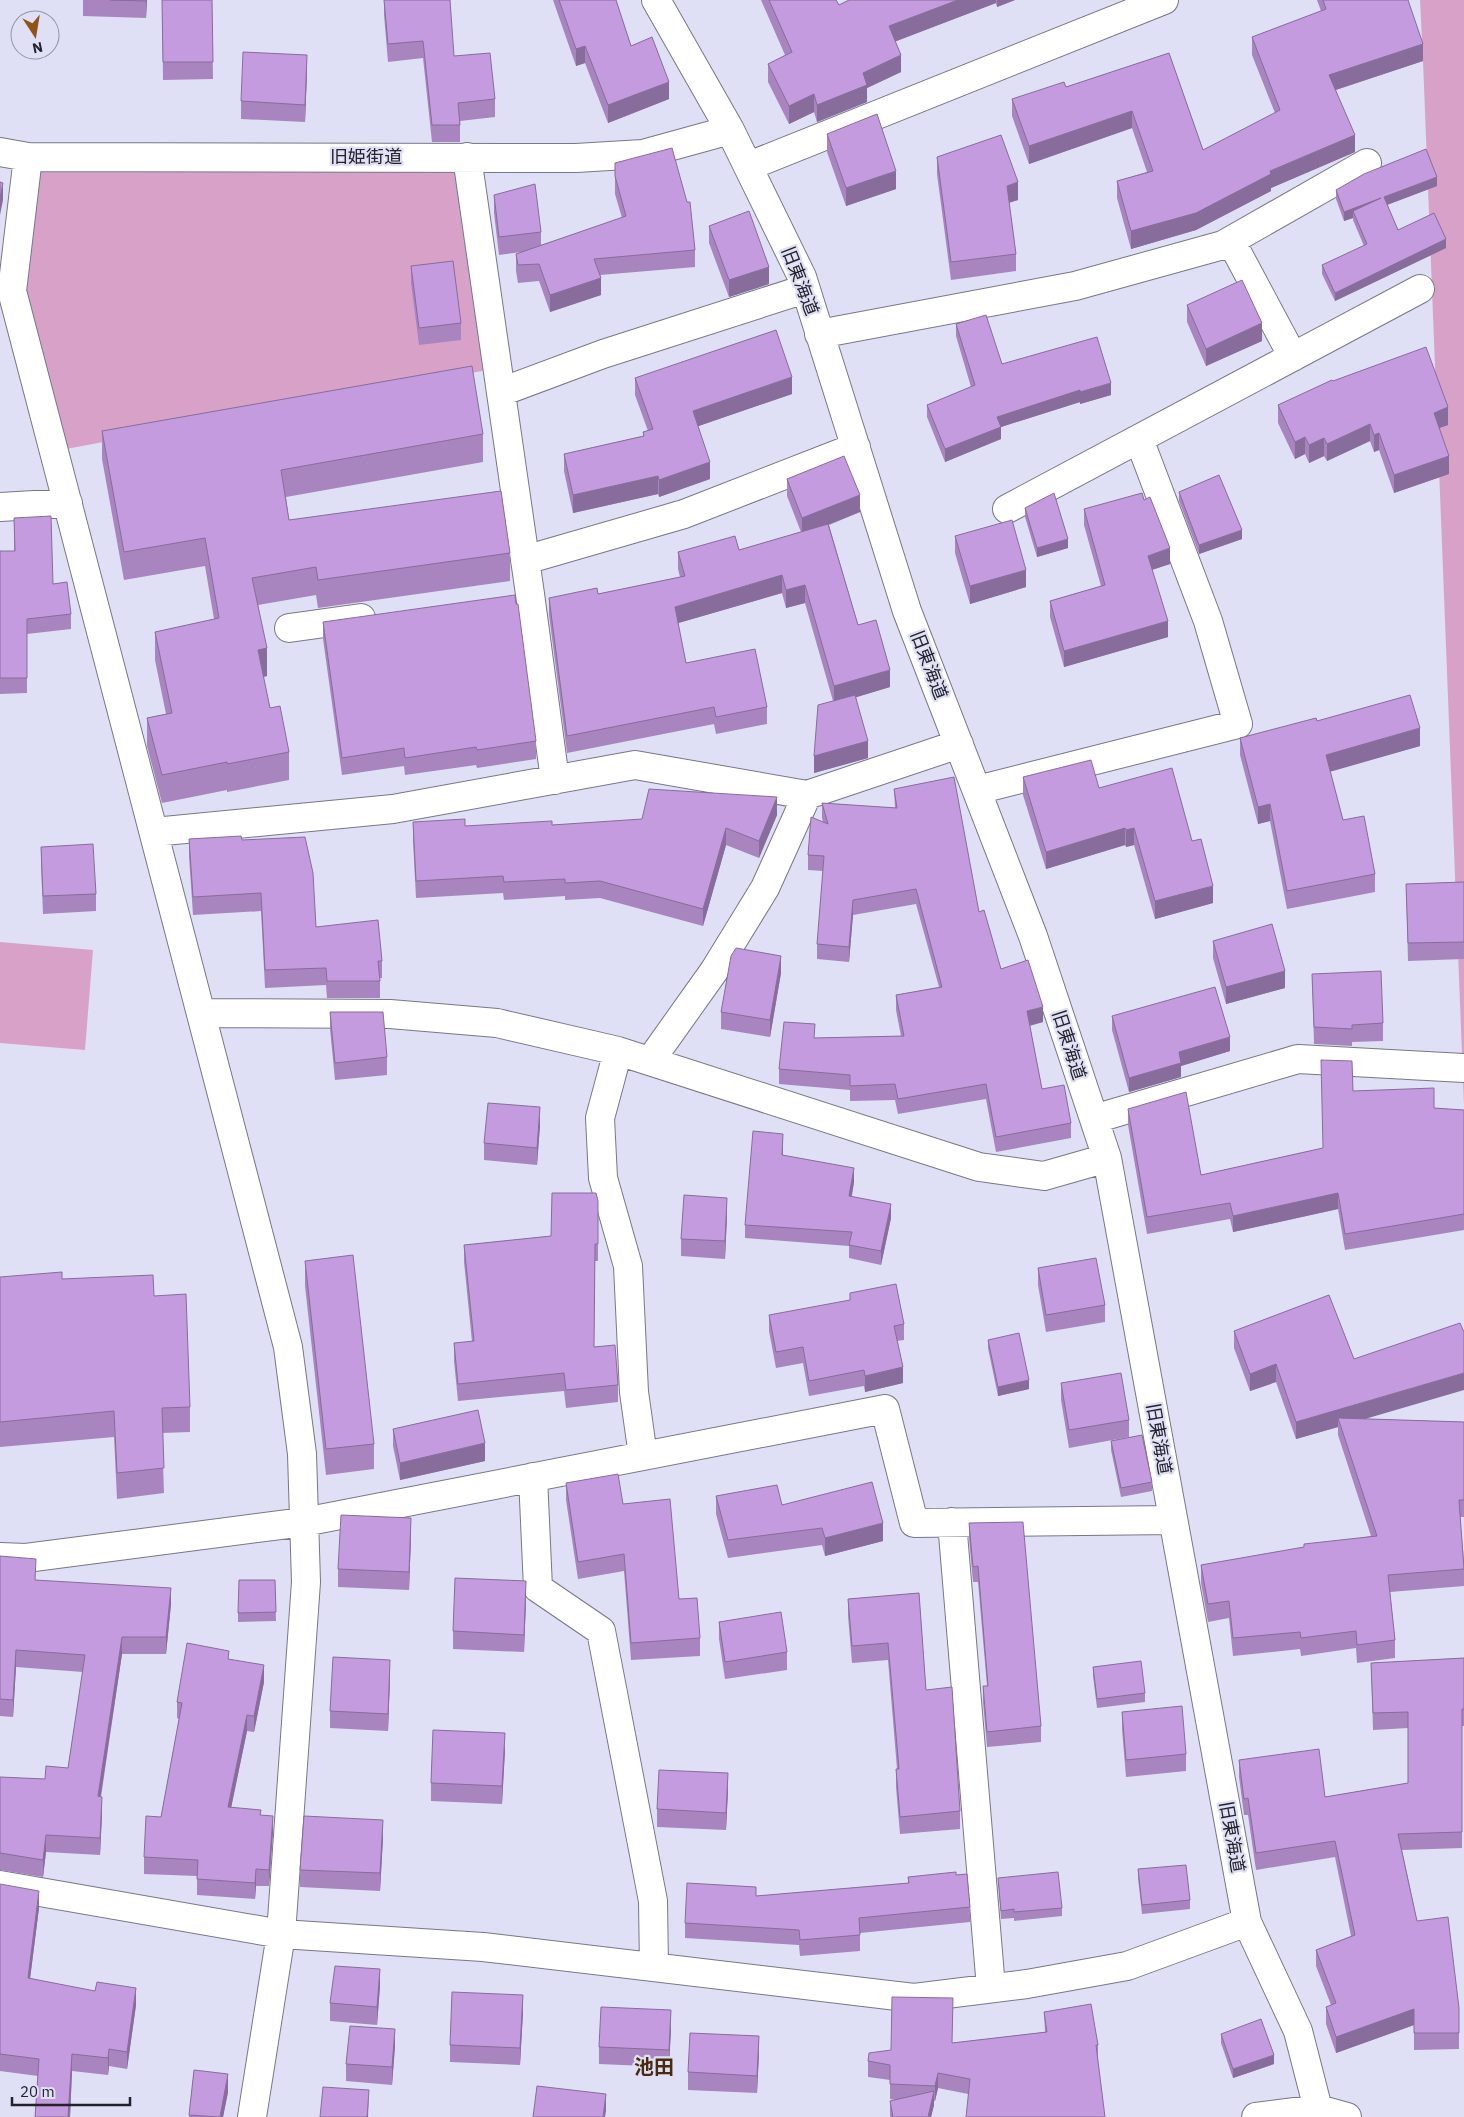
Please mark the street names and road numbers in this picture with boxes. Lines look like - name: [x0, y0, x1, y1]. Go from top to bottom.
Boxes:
- street label: 旧姫街道: [330, 145, 402, 168]
- street label: 旧東海道: [777, 243, 824, 319]
- street label: 旧東海道: [906, 627, 953, 703]
- street label: 旧東海道: [1047, 1007, 1092, 1083]
- street label: 旧東海道: [1142, 1401, 1177, 1476]
- street label: 旧東海道: [1215, 1799, 1250, 1874]

